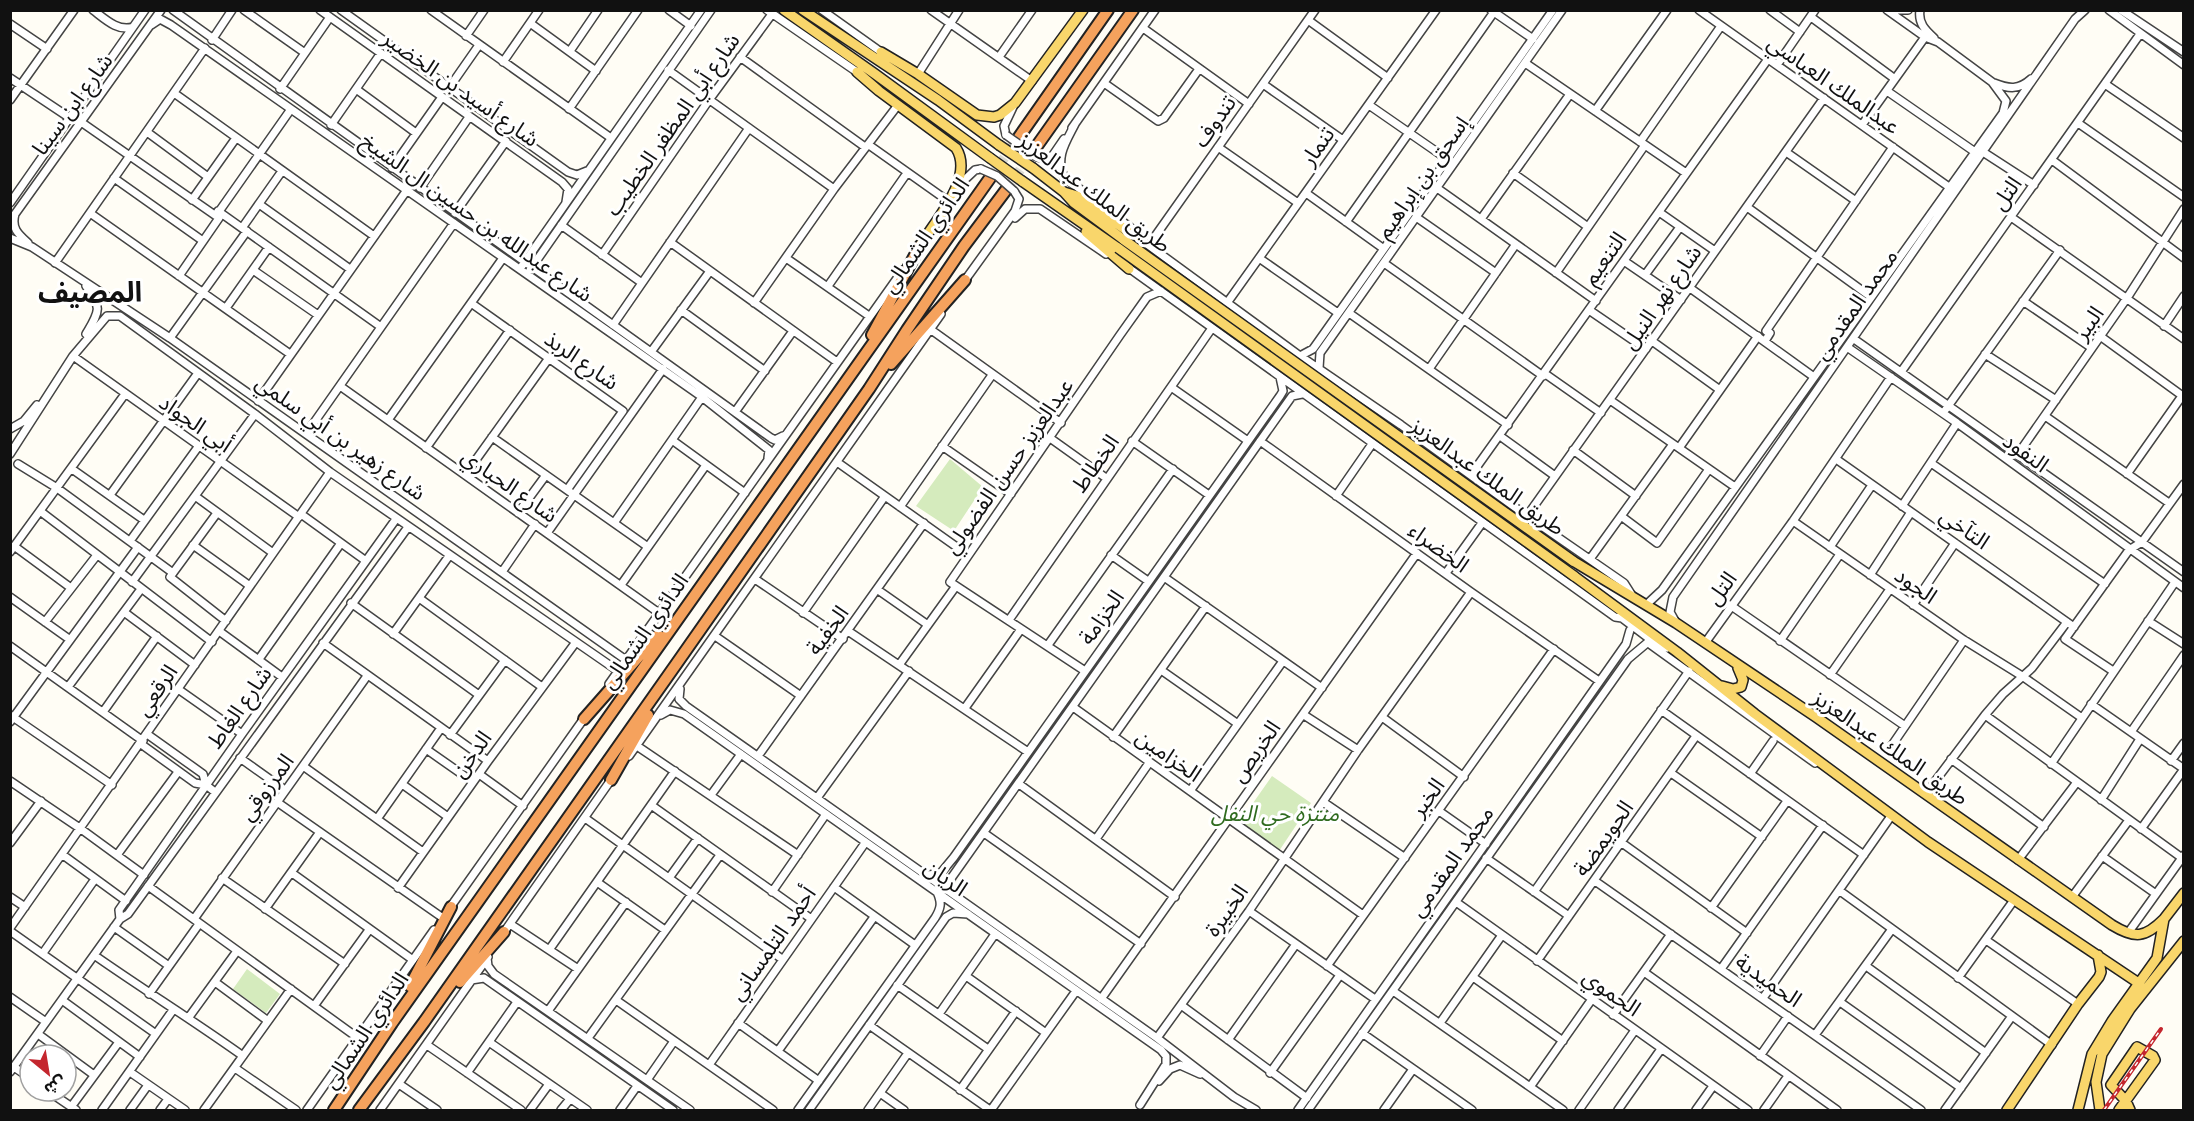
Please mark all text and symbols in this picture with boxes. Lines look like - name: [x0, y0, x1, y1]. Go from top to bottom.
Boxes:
- street label: شارع أسيد بن الخضير: [375, 24, 544, 155]
- street label: شارع أبي المظفر الخطيب: [599, 28, 748, 223]
- street label: عبدالملك العباسي: [1760, 29, 1905, 143]
- street label: شارع ابن سينا: [26, 48, 121, 162]
- street label: تندوف: [1187, 90, 1242, 152]
- street label: إسحق بن إبراهيم: [1370, 110, 1477, 246]
- street label: تنمار: [1294, 122, 1340, 172]
- street label: طريق الملك عبدالعزيز: [1012, 126, 1176, 259]
- street label: شارع عبدالله بن حسين ال الشيخ: [354, 127, 598, 310]
- street label: التل: [1985, 171, 2028, 215]
- street label: الدائري الشمالي: [876, 172, 978, 300]
- street label: التنعيم: [1577, 226, 1635, 292]
- street label: شارع نهر النيل: [1616, 240, 1710, 356]
- street label: محمد المقدمي: [1807, 244, 1906, 367]
- district label: المصيف: [38, 276, 142, 309]
- street label: البير: [2067, 301, 2110, 346]
- street label: شارع الربذ: [538, 325, 624, 398]
- street label: شارع زهير بن أبي سلمي: [249, 369, 431, 509]
- street label: عبدالعزيز حسن الفضولي: [937, 373, 1082, 561]
- street label: أبي الجواد: [152, 388, 238, 461]
- street label: طريق الملك عبدالعزيز: [1405, 411, 1570, 541]
- street label: النفود: [1997, 427, 2054, 478]
- street label: الخطاط: [1066, 429, 1125, 497]
- street label: شارع الحباري: [454, 442, 563, 531]
- street label: التآخي: [1933, 502, 1995, 558]
- street label: الخضراء: [1403, 516, 1474, 578]
- street label: الجود: [1889, 561, 1942, 610]
- street label: التل: [1700, 566, 1743, 610]
- street label: الدائري الشمالي: [595, 568, 697, 696]
- street label: الخزامة: [1073, 585, 1130, 650]
- street label: الخفية: [800, 600, 854, 660]
- street label: الرقعي: [129, 659, 186, 723]
- street label: شارع الغاط: [201, 661, 280, 755]
- street label: طريق الملك عبدالعزيز: [1807, 683, 1974, 811]
- street label: الخريص: [1224, 715, 1286, 787]
- street label: الخزامين: [1131, 723, 1207, 788]
- street label: الدخن: [445, 725, 498, 783]
- street label: المرزوقي: [233, 748, 302, 828]
- street label: الخبر: [1404, 773, 1450, 823]
- street label: الحويمضة: [1568, 795, 1639, 881]
- park label: منتزة حي النفل: [1211, 800, 1340, 831]
- street label: محمد المقدمي: [1403, 801, 1502, 924]
- street label: الريان: [919, 853, 973, 902]
- street label: الخبيرة: [1199, 879, 1254, 942]
- street label: أحمد التلمساني: [723, 881, 824, 1007]
- street label: الحميدية: [1730, 948, 1807, 1013]
- street label: الحموي: [1576, 963, 1646, 1025]
- street label: الدائري الشمالي: [316, 967, 417, 1095]
- north arrow: [18, 1043, 78, 1103]
- text: ش: [41, 1072, 69, 1099]

